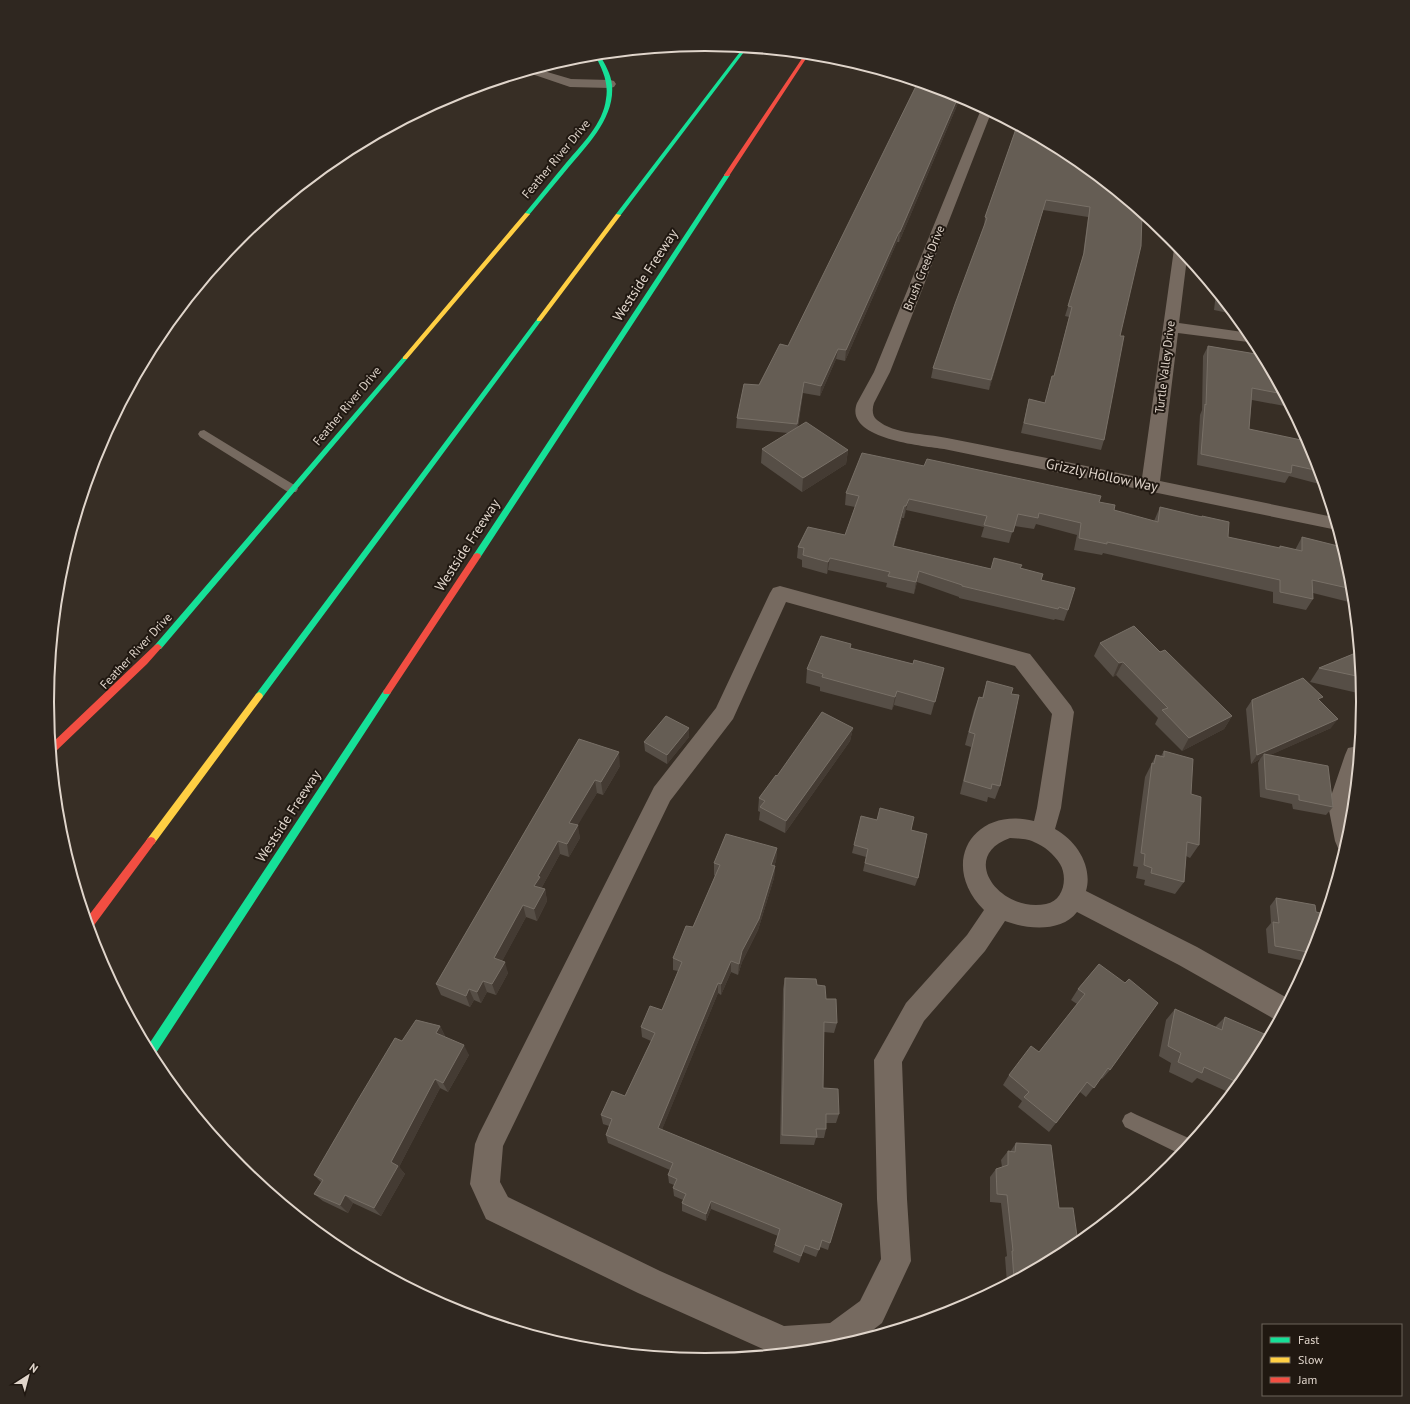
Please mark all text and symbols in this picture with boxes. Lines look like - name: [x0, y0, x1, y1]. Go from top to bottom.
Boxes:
- street label: Feather River Drive: [518, 116, 593, 201]
- street label: Brush Creek Drive: [900, 223, 947, 313]
- street label: Westside Freeway: [608, 225, 682, 325]
- street label: Turtle Valley Drive: [1151, 320, 1178, 414]
- street label: Feather River Drive: [309, 363, 384, 448]
- street label: Grizzly Hollow Way: [1044, 454, 1160, 496]
- street label: Westside Freeway: [430, 495, 504, 595]
- street label: Feather River Drive: [97, 610, 175, 692]
- street label: Westside Freeway: [251, 766, 325, 866]
- legend: [1262, 1324, 1402, 1396]
- text: Fast: [1298, 1332, 1319, 1347]
- text: Slow: [1298, 1352, 1323, 1367]
- north arrow: [8, 1356, 48, 1396]
- text: N: [27, 1360, 41, 1376]
- text: Jam: [1297, 1372, 1317, 1387]

